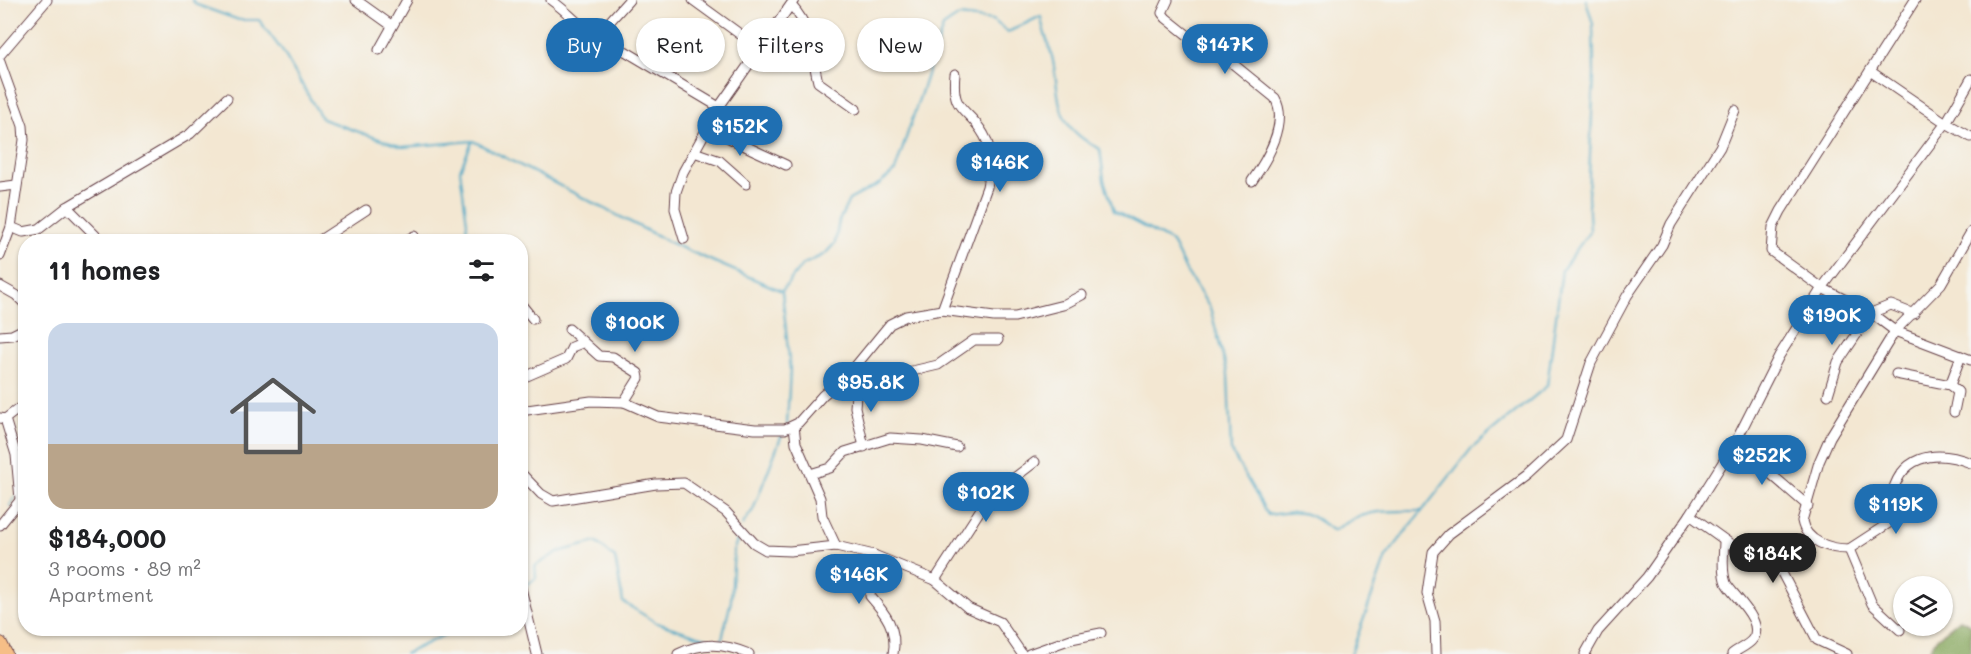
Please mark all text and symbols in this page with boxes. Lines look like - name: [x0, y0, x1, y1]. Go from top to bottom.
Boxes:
- chip: Buy: [546, 18, 624, 72]
- chip: Rent: [636, 18, 725, 72]
- chip: Filters: [737, 18, 845, 72]
- chip: New: [857, 18, 944, 72]
- pin: $147K: [1183, 24, 1267, 75]
- text: $147K: [1196, 30, 1254, 56]
- pin: $152K: [698, 106, 782, 157]
- text: $152K: [711, 112, 769, 138]
- pin: $146K: [958, 142, 1042, 193]
- text: $146K: [970, 148, 1030, 174]
- text: 11 homes: [48, 253, 161, 287]
- icon: filters: [465, 254, 498, 287]
- pin: $190K: [1790, 295, 1874, 346]
- text: $190K: [1802, 301, 1862, 327]
- pin: $100K: [593, 302, 677, 353]
- text: $100K: [605, 308, 665, 334]
- icon: home: [219, 362, 327, 470]
- pin: $95.8K: [822, 362, 920, 413]
- text: $95.8K: [837, 368, 905, 394]
- pin: $252K: [1720, 435, 1804, 486]
- text: $252K: [1732, 441, 1792, 467]
- pin: $102K: [944, 472, 1028, 523]
- text: $102K: [957, 478, 1015, 504]
- pin: $119K: [1854, 484, 1938, 535]
- text: $119K: [1868, 490, 1924, 516]
- text: $184,000: [48, 521, 166, 555]
- pin: $184K: [1731, 533, 1815, 584]
- text: $184K: [1743, 539, 1803, 565]
- pin: $146K: [817, 554, 901, 605]
- text: 3 rooms · 89 m²: [48, 555, 201, 581]
- text: $146K: [829, 560, 889, 586]
- map controls: [1893, 576, 1953, 636]
- button: layers: [1893, 576, 1953, 636]
- text: Apartment: [48, 581, 154, 607]

